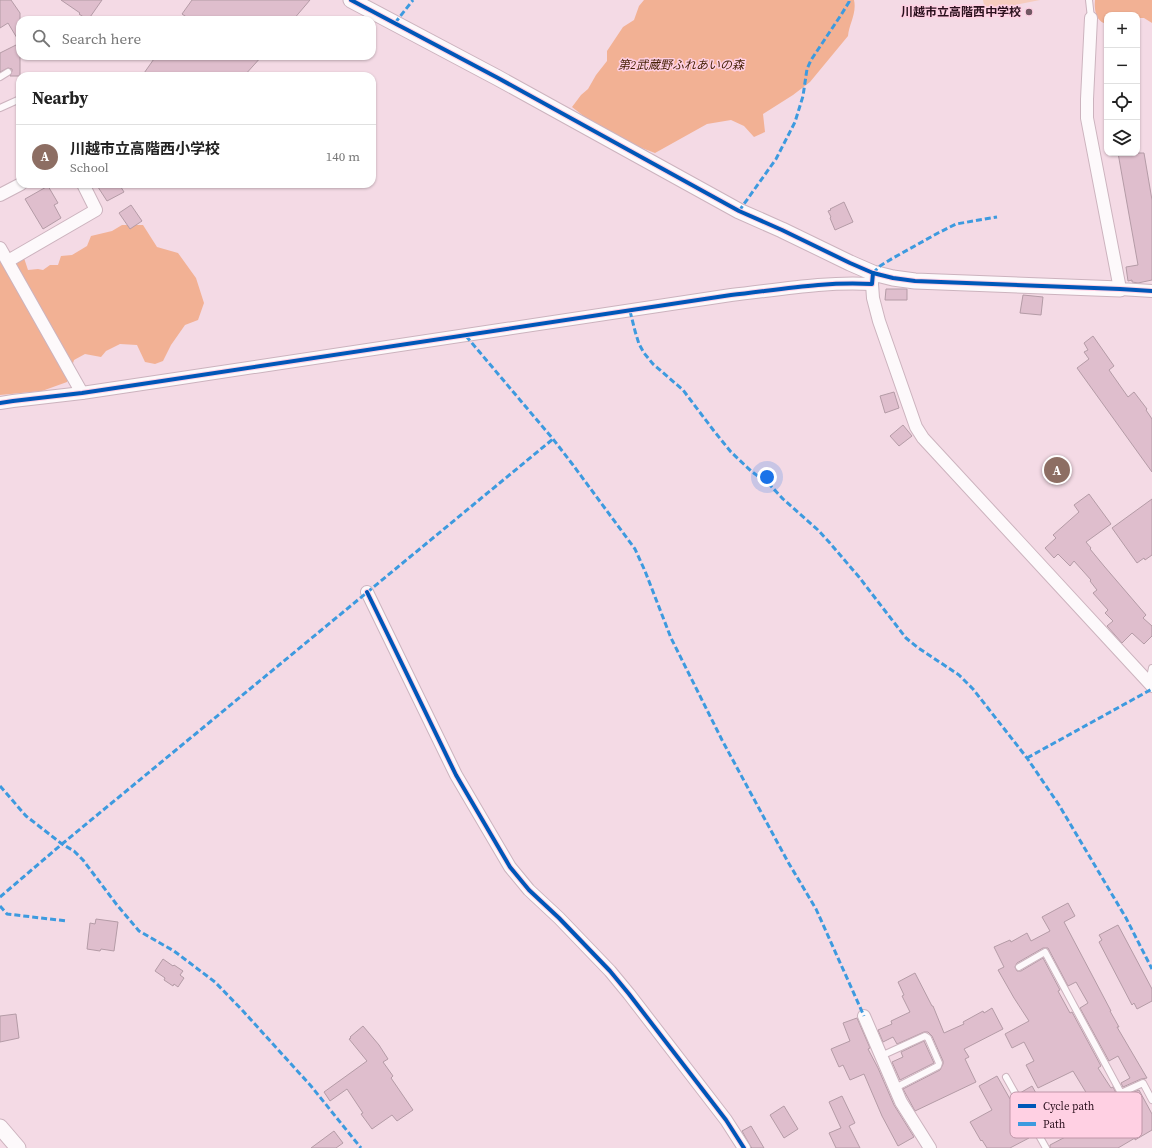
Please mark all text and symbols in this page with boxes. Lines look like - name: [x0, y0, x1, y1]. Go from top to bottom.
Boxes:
- place label: 川越市立高階西中学校: [901, 4, 1021, 20]
- marker: 川越市立高階西中学校: [1024, 7, 1034, 17]
- map controls: [1104, 12, 1140, 156]
- button: +: [1104, 12, 1140, 48]
- search box: [16, 16, 376, 60]
- icon: search: [30, 27, 52, 49]
- text: Search here: [62, 28, 141, 49]
- button: −: [1104, 48, 1140, 84]
- park label: 第2武蔵野ふれあいの森: [618, 57, 745, 73]
- button: locate: [1104, 84, 1140, 120]
- text: Nearby: [32, 86, 88, 110]
- button: layers: [1104, 120, 1140, 156]
- text: 川越市立高階西小学校: [70, 138, 220, 159]
- text: A: [41, 148, 49, 165]
- text: 140 m: [326, 148, 360, 165]
- text: School: [70, 159, 109, 176]
- pin: A: [1044, 455, 1070, 485]
- your location: [757, 467, 777, 487]
- legend: [1010, 1092, 1142, 1138]
- text: Cycle path: [1043, 1099, 1095, 1114]
- text: Path: [1043, 1117, 1066, 1132]

